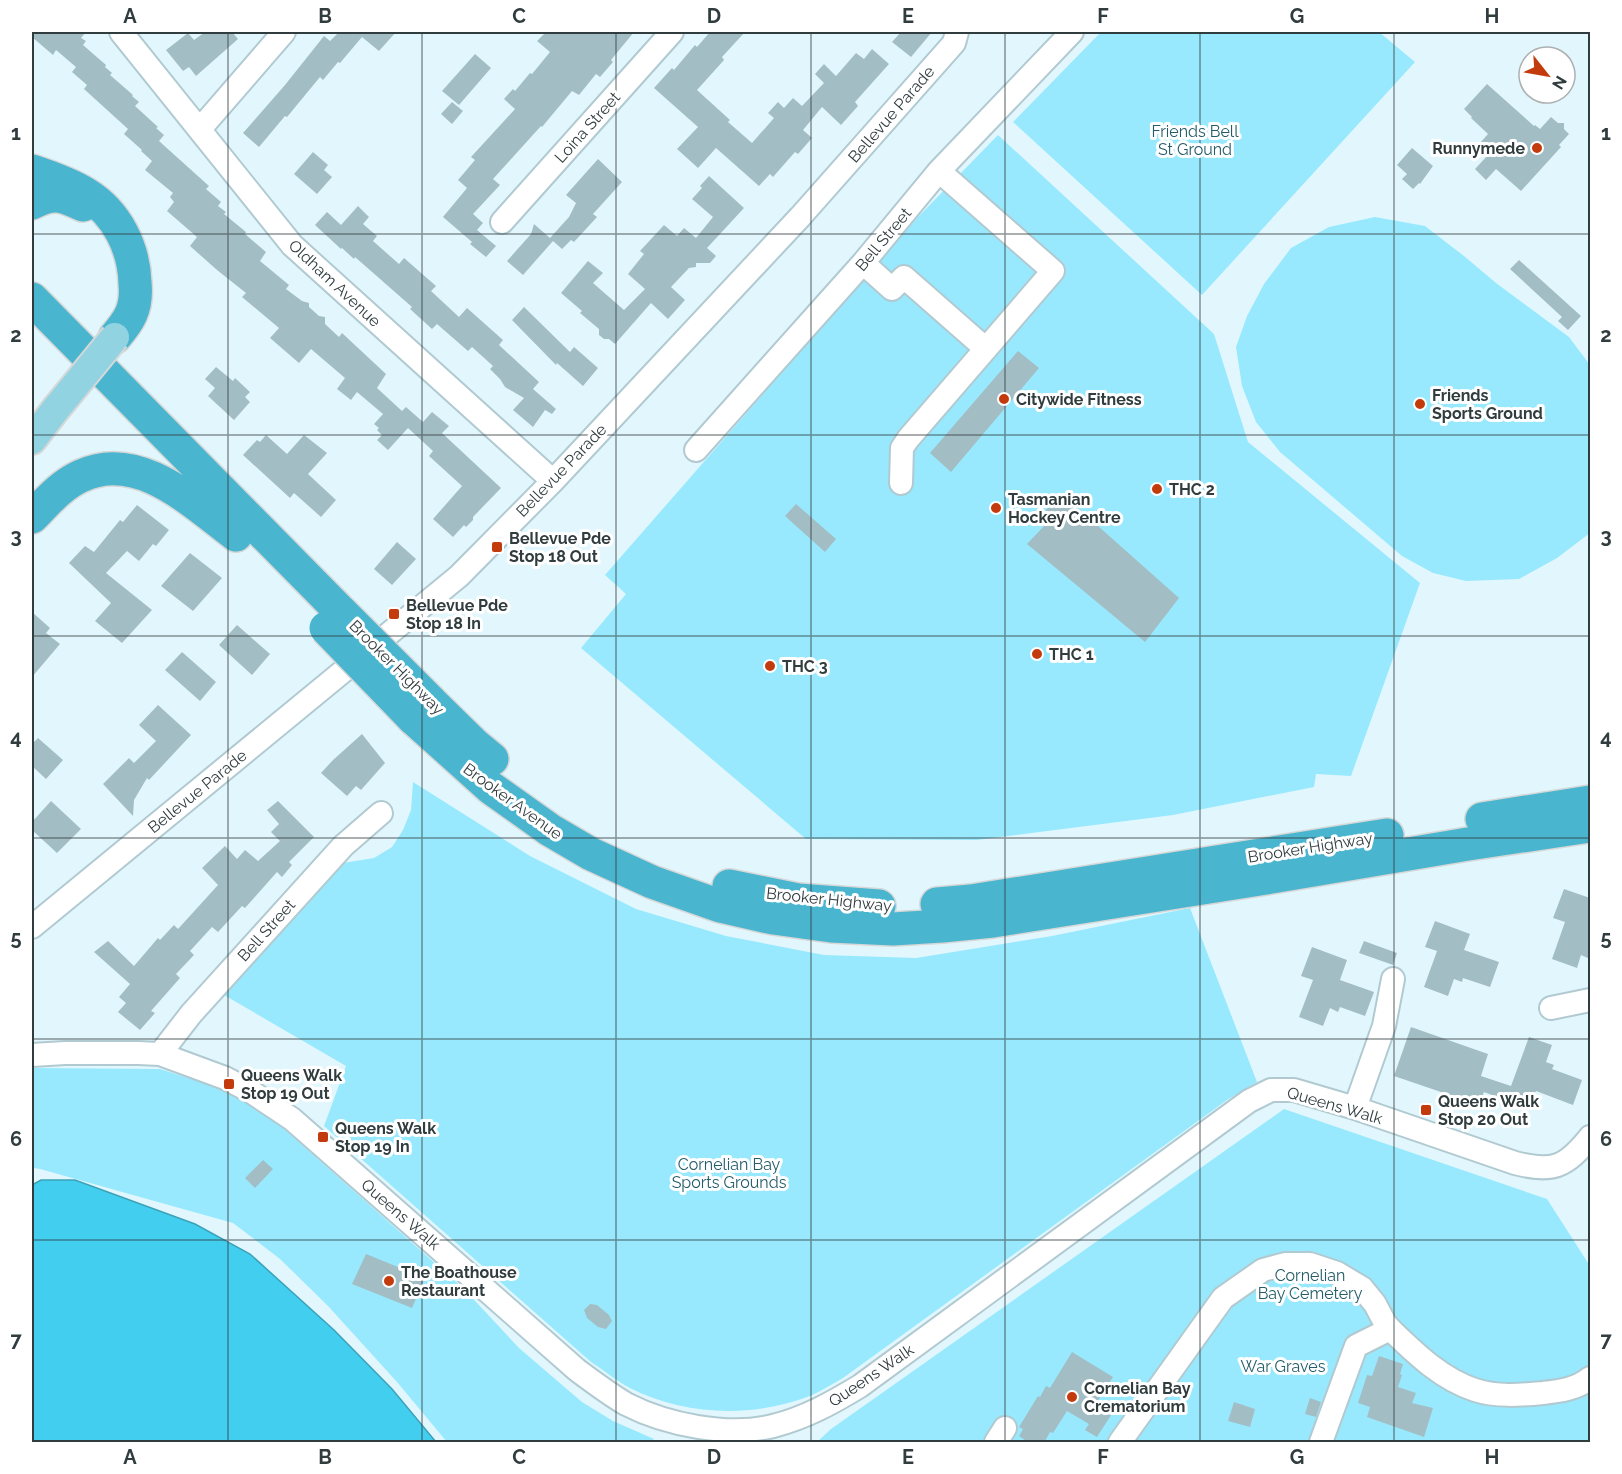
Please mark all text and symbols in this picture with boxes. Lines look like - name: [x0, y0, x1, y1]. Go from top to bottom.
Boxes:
- text: A: [123, 4, 137, 28]
- text: B: [318, 4, 332, 28]
- text: C: [512, 4, 526, 28]
- text: D: [707, 4, 721, 28]
- text: E: [902, 4, 914, 28]
- text: F: [1097, 4, 1109, 28]
- text: G: [1290, 4, 1304, 28]
- text: H: [1485, 4, 1499, 28]
- north arrow: [1517, 45, 1577, 105]
- street label: Bellevue Parade: [844, 62, 938, 166]
- text: N: [1548, 72, 1571, 93]
- street label: Loina Street: [551, 88, 625, 167]
- text: 1: [11, 121, 21, 145]
- text: 1: [1601, 121, 1611, 145]
- park label: Friends Bell St Ground: [1151, 122, 1239, 159]
- place label: Runnymede: [1432, 139, 1525, 158]
- marker: Runnymede: [1530, 141, 1544, 155]
- street label: Bell Street: [851, 203, 916, 275]
- street label: Oldham Avenue: [285, 236, 385, 331]
- text: 2: [10, 323, 22, 347]
- text: 2: [1600, 323, 1612, 347]
- place label: Friends Sports Ground: [1432, 386, 1543, 423]
- place label: Citywide Fitness: [1016, 390, 1142, 409]
- marker: Citywide Fitness: [997, 392, 1011, 406]
- marker: Friends Sports Ground: [1413, 397, 1427, 411]
- street label: Bellevue Parade: [512, 420, 610, 521]
- place label: THC 2: [1169, 480, 1215, 499]
- marker: THC 2: [1150, 482, 1164, 496]
- place label: Tasmanian Hockey Centre: [1008, 490, 1121, 527]
- marker: Tasmanian Hockey Centre: [989, 501, 1003, 515]
- text: 3: [10, 524, 22, 548]
- text: 3: [1600, 524, 1612, 548]
- place label: Bellevue Pde Stop 18 Out: [509, 529, 611, 566]
- marker: Bellevue Pde Stop 18 Out: [490, 540, 504, 554]
- place label: Bellevue Pde Stop 18 In: [406, 596, 508, 633]
- marker: Bellevue Pde Stop 18 In: [387, 607, 401, 621]
- street label: Brooker Highway: [345, 616, 448, 719]
- place label: THC 1: [1049, 645, 1094, 664]
- marker: THC 1: [1030, 647, 1044, 661]
- place label: THC 3: [782, 657, 828, 676]
- marker: THC 3: [763, 659, 777, 673]
- text: 4: [10, 725, 22, 749]
- text: 4: [1600, 725, 1612, 749]
- street label: Bellevue Parade: [144, 746, 251, 837]
- street label: Brooker Avenue: [460, 759, 566, 844]
- street label: Brooker Highway: [1246, 828, 1374, 867]
- street label: Brooker Highway: [765, 883, 893, 916]
- street label: Bell Street: [234, 895, 300, 965]
- text: 5: [10, 926, 22, 950]
- text: 5: [1600, 926, 1612, 950]
- place label: Queens Walk Stop 19 Out: [241, 1066, 342, 1103]
- marker: Queens Walk Stop 19 Out: [222, 1077, 236, 1091]
- street label: Queens Walk: [1285, 1083, 1385, 1128]
- place label: Queens Walk Stop 20 Out: [1438, 1092, 1539, 1129]
- marker: Queens Walk Stop 20 Out: [1419, 1103, 1433, 1117]
- place label: Queens Walk Stop 19 In: [335, 1119, 436, 1156]
- text: 6: [10, 1127, 22, 1151]
- text: 6: [1600, 1127, 1612, 1151]
- marker: Queens Walk Stop 19 In: [316, 1130, 330, 1144]
- park label: Cornelian Bay Sports Grounds: [672, 1155, 787, 1192]
- street label: Queens Walk: [357, 1175, 444, 1254]
- place label: The Boathouse Restaurant: [401, 1263, 517, 1300]
- park label: Cornelian Bay Cemetery: [1258, 1266, 1363, 1303]
- marker: The Boathouse Restaurant: [382, 1274, 396, 1288]
- text: 7: [10, 1328, 22, 1352]
- text: 7: [1600, 1328, 1612, 1352]
- street label: Queens Walk: [825, 1340, 918, 1411]
- park label: War Graves: [1241, 1357, 1326, 1376]
- place label: Cornelian Bay Crematorium: [1084, 1379, 1191, 1416]
- marker: Cornelian Bay Crematorium: [1065, 1390, 1079, 1404]
- text: A: [123, 1445, 137, 1469]
- text: B: [318, 1445, 332, 1469]
- text: C: [512, 1445, 526, 1469]
- text: D: [707, 1445, 721, 1469]
- text: E: [902, 1445, 914, 1469]
- text: F: [1097, 1445, 1109, 1469]
- text: G: [1290, 1445, 1304, 1469]
- text: H: [1485, 1445, 1499, 1469]

